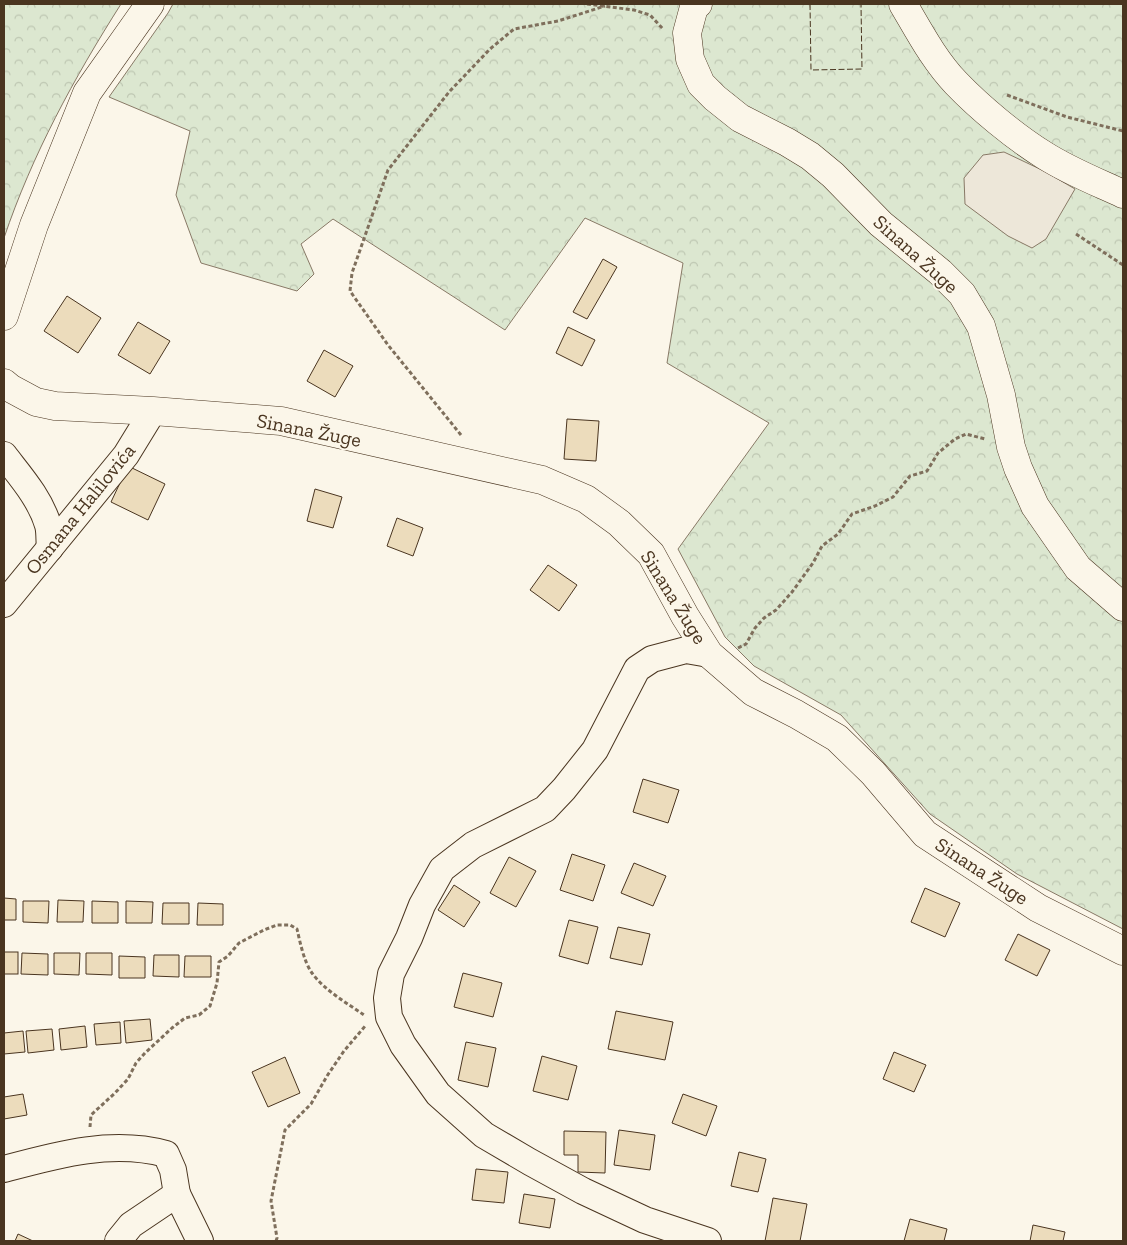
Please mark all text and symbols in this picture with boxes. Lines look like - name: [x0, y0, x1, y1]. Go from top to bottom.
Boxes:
- street label: Sinana Žuge: [869, 210, 963, 298]
- street label: Sinana Žuge: [255, 408, 363, 452]
- street label: Osmana Halilovića: [20, 438, 140, 579]
- street label: Sinana Žuge: [636, 546, 712, 648]
- street label: Sinana Žuge: [931, 832, 1033, 910]

